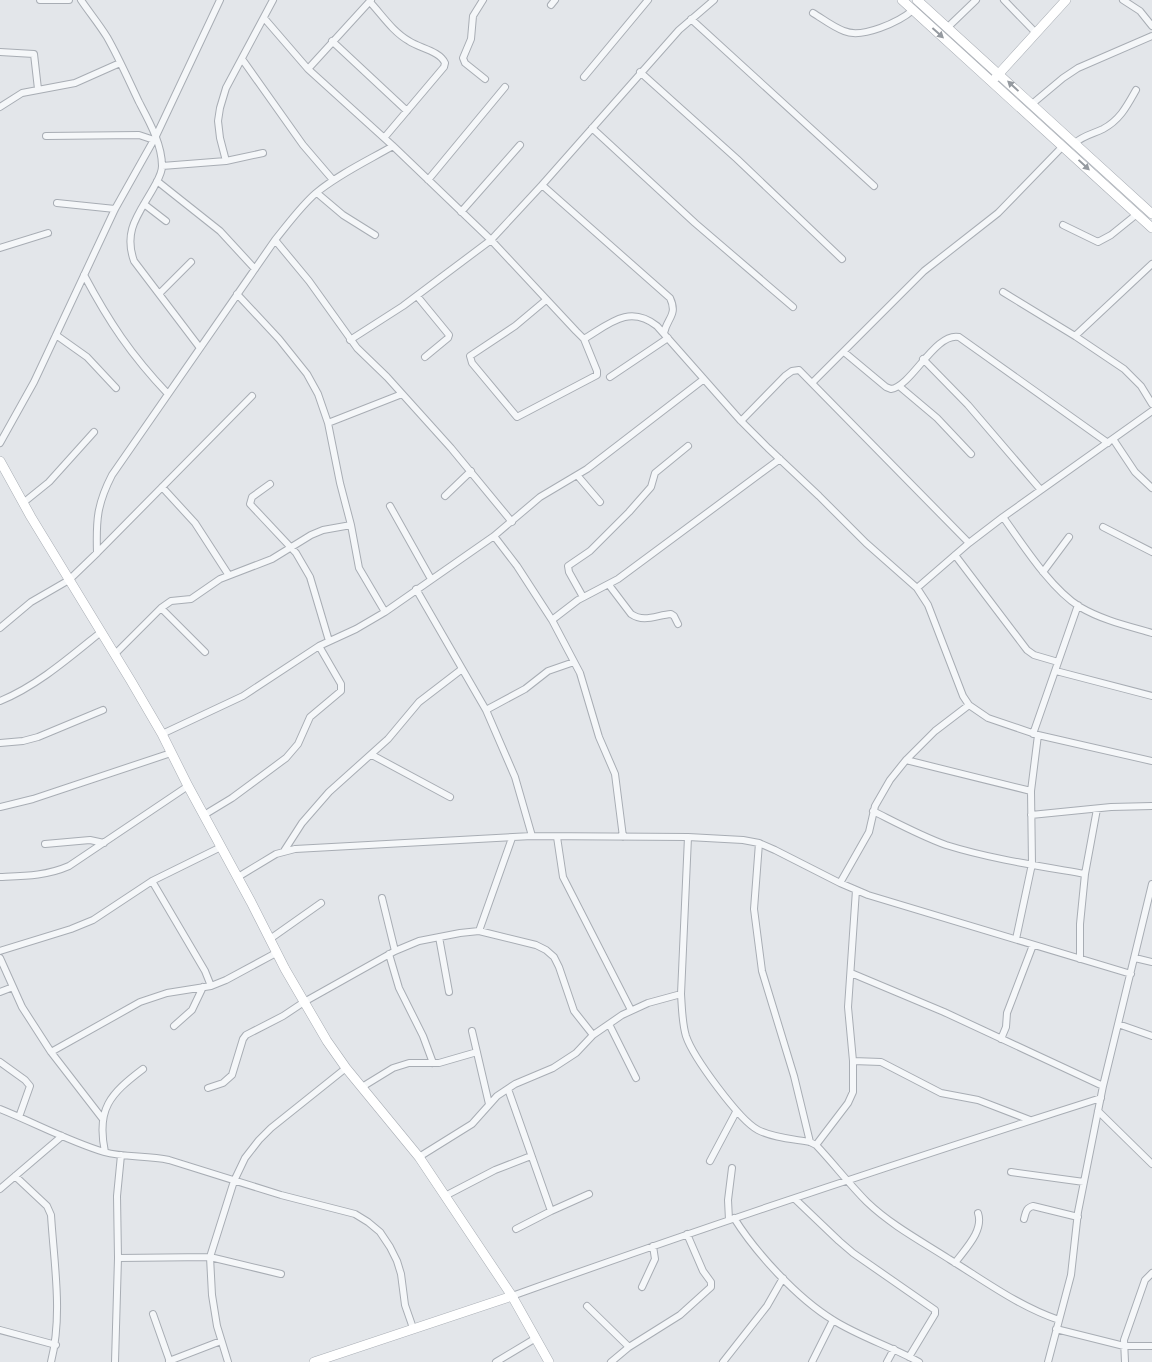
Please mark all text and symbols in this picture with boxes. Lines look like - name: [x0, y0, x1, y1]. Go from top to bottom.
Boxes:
- one-way arrow: [931, 27, 944, 38]
- one-way arrow: [1007, 80, 1019, 92]
- one-way arrow: [1078, 160, 1090, 171]

